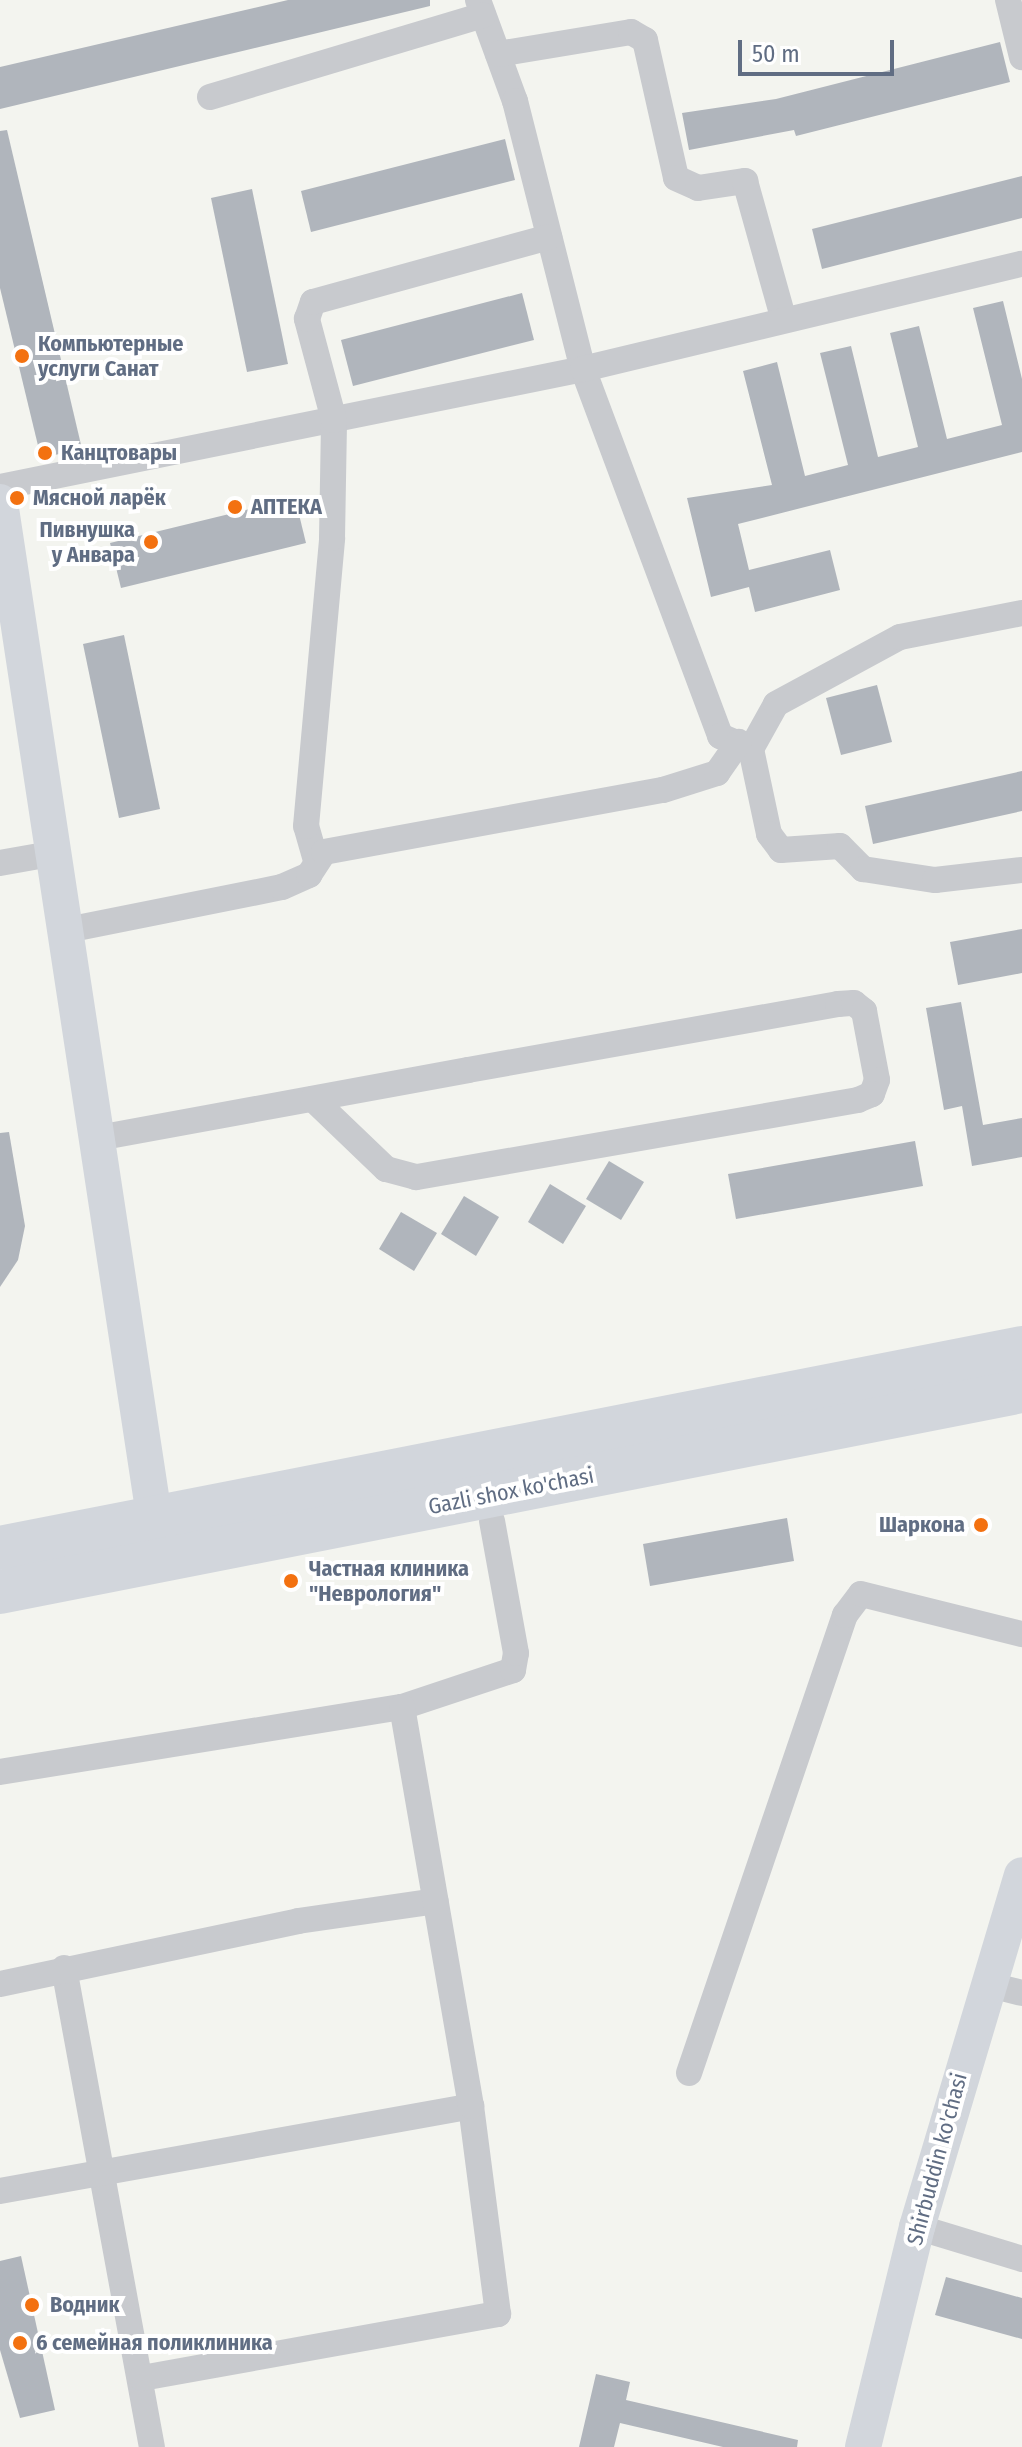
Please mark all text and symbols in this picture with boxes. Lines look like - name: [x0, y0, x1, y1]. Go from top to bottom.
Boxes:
- scale bar: [742, 24, 898, 74]
- text: 50 m: [752, 40, 800, 68]
- place label: Компьютерные услуги Санат: [38, 330, 183, 382]
- marker: Компьютерные услуги Санат: [13, 347, 31, 365]
- place label: Канцтовары: [61, 440, 177, 466]
- marker: Канцтовары: [36, 444, 54, 462]
- place label: Мясной ларёк: [33, 485, 166, 511]
- marker: Мясной ларёк: [8, 489, 26, 507]
- place label: АПТЕКА: [251, 494, 322, 520]
- marker: АПТЕКА: [226, 498, 244, 516]
- place label: Пивнушка у Анвара: [40, 516, 135, 568]
- marker: Пивнушка у Анвара: [142, 533, 160, 551]
- street label: Gazli shox ko'chasi: [426, 1462, 596, 1520]
- place label: Шаркона: [879, 1512, 965, 1538]
- marker: Шаркона: [972, 1516, 990, 1534]
- place label: Частная клиника "Неврология": [309, 1555, 469, 1606]
- marker: Частная клиника "Неврология": [280, 1570, 302, 1592]
- street label: Shirbuddin ko'chasi: [901, 2070, 973, 2248]
- place label: Водник: [50, 2292, 119, 2318]
- marker: Водник: [21, 2294, 43, 2316]
- place label: 6 семейная поликлиника: [36, 2330, 273, 2356]
- marker: 6 семейная поликлиника: [11, 2334, 29, 2352]

